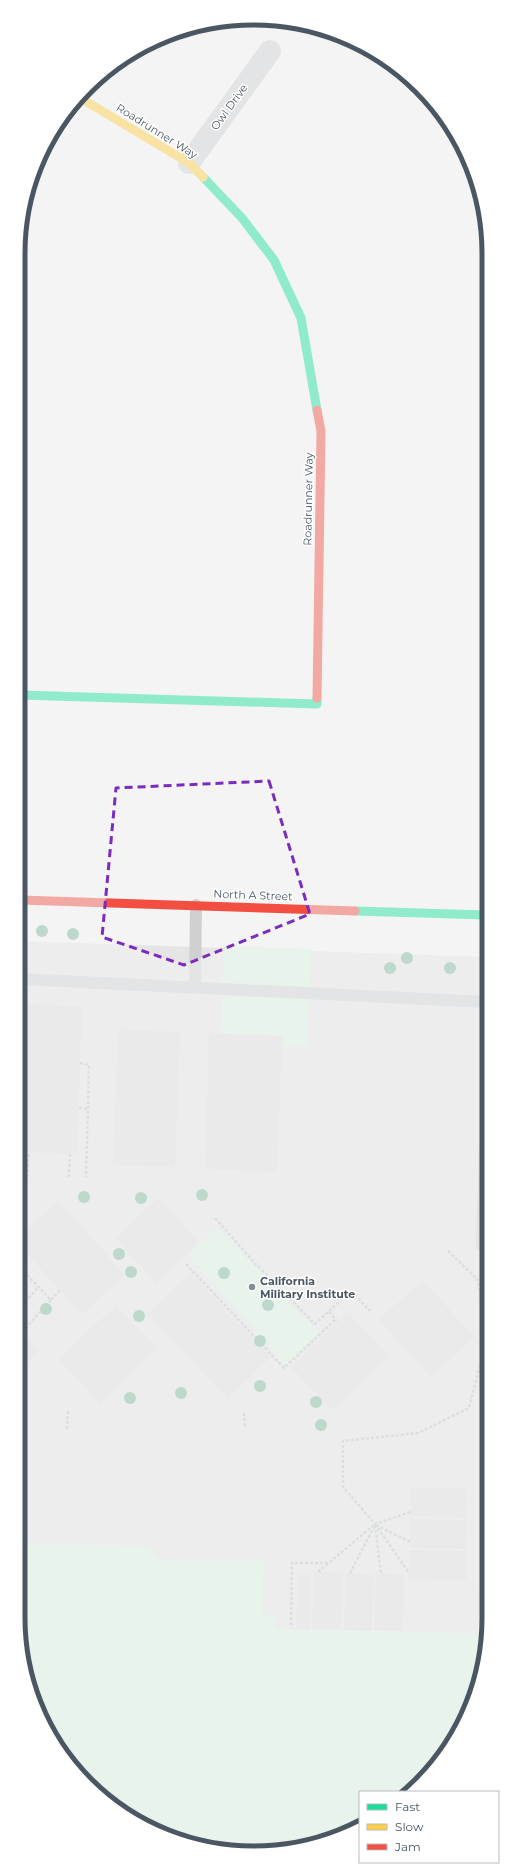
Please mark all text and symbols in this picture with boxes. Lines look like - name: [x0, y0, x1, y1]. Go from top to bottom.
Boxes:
- street label: Owl Drive: [208, 81, 251, 133]
- street label: Roadrunner Way: [114, 100, 200, 162]
- street label: Roadrunner Way: [300, 452, 316, 546]
- street label: North A Street: [213, 887, 293, 903]
- place label: California Military Institute: [260, 1274, 355, 1301]
- marker: California Military Institute: [247, 1282, 257, 1292]
- legend: [359, 1791, 499, 1863]
- text: Fast: [395, 1799, 420, 1814]
- text: Slow: [395, 1819, 424, 1834]
- text: Jam: [394, 1839, 421, 1854]

